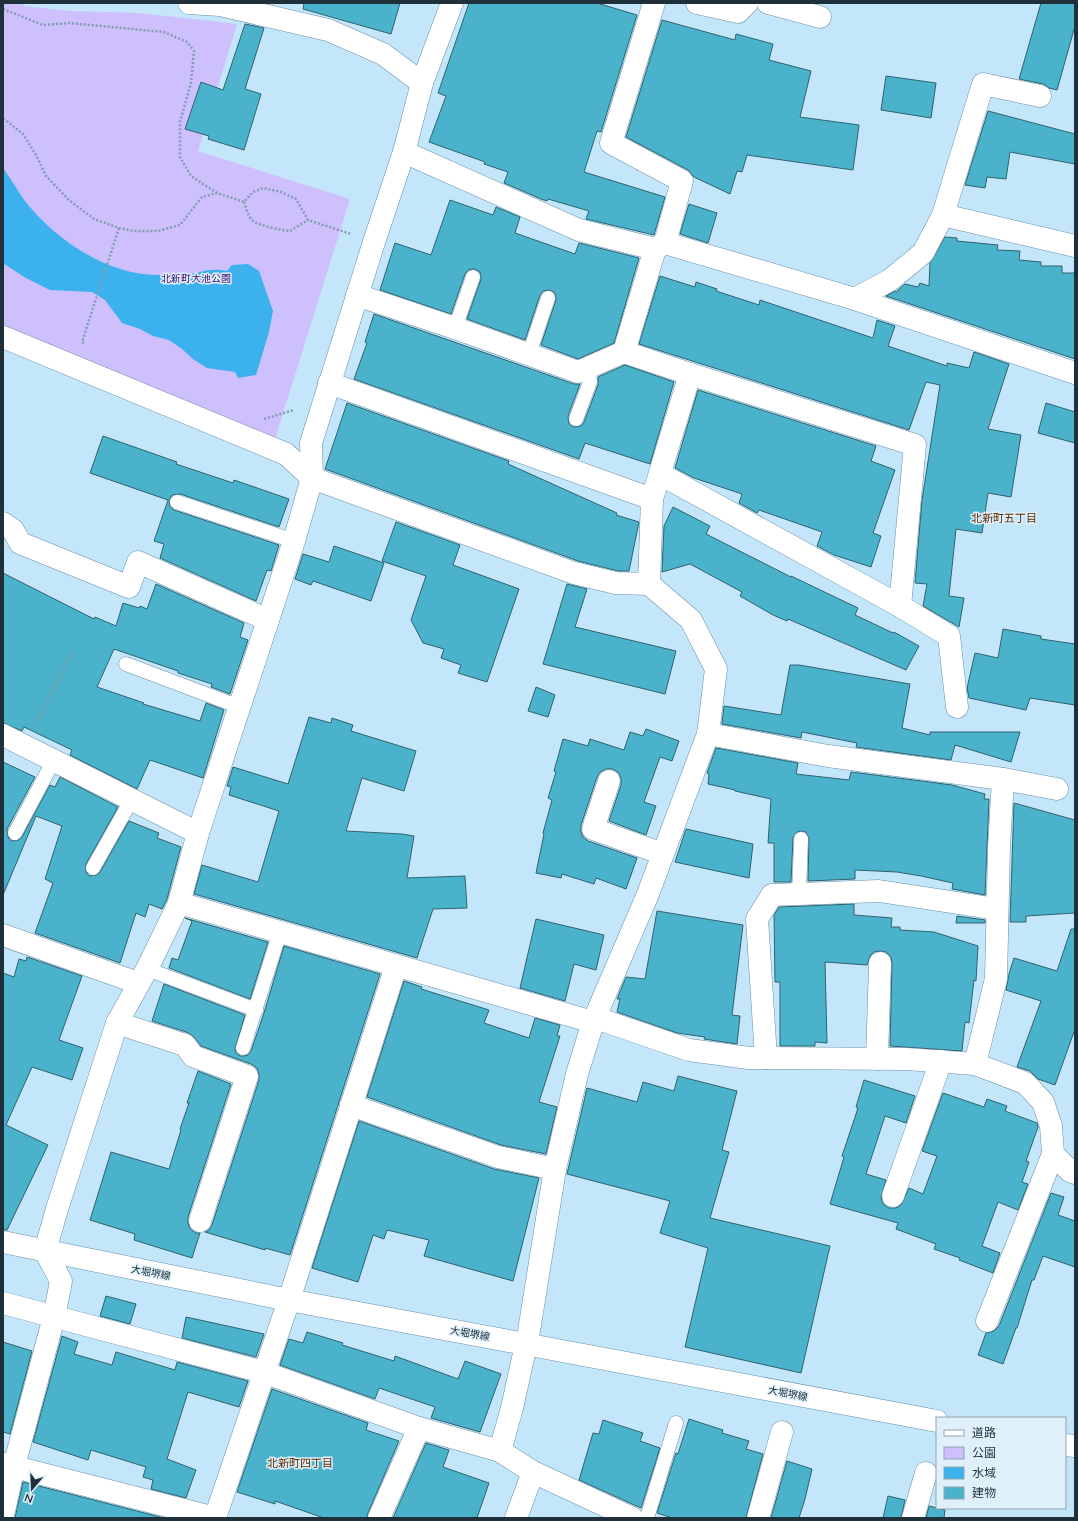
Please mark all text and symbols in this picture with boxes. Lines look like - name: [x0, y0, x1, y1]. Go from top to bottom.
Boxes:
- park label: 北新町大池公園: [161, 272, 231, 285]
- district label: 北新町五丁目: [971, 511, 1037, 525]
- street label: 大堀堺線: [130, 1262, 172, 1283]
- street label: 大堀堺線: [449, 1324, 491, 1343]
- street label: 大堀堺線: [767, 1383, 809, 1404]
- legend: [936, 1417, 1066, 1509]
- text: 道路: [972, 1425, 996, 1440]
- text: 公園: [972, 1445, 996, 1460]
- district label: 北新町四丁目: [267, 1456, 333, 1470]
- text: 水域: [972, 1465, 996, 1480]
- north arrow: [12, 1469, 52, 1509]
- text: 建物: [972, 1485, 996, 1500]
- text: N: [23, 1490, 35, 1506]

